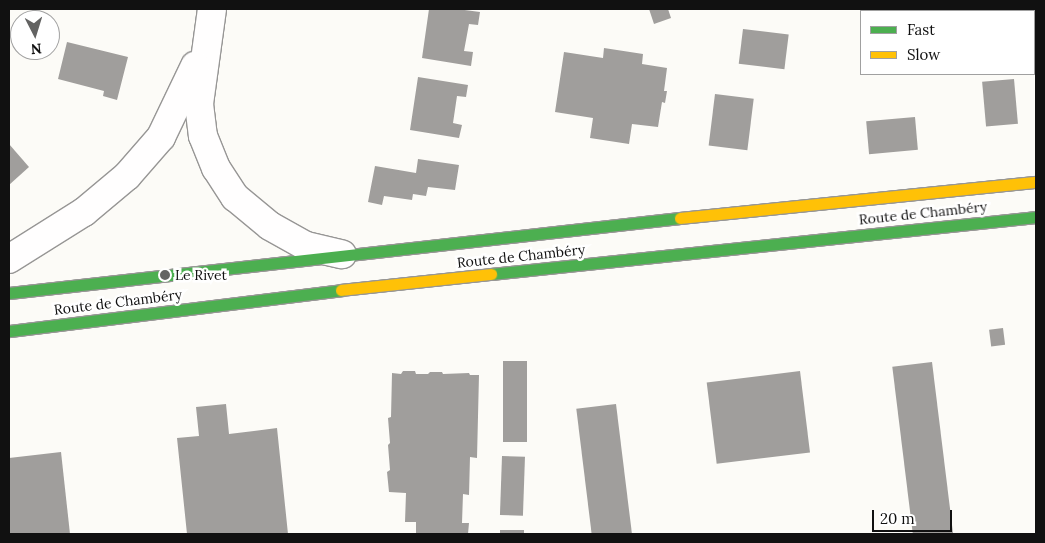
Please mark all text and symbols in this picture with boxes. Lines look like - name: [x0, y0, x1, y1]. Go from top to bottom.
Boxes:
- north arrow: [10, 10, 60, 60]
- legend: [860, 10, 1035, 75]
- text: Fast: [907, 20, 935, 39]
- text: N: [30, 40, 42, 58]
- text: Slow: [907, 45, 940, 64]
- street label: Route de Chambéry: [858, 198, 988, 228]
- street label: Route de Chambéry: [456, 241, 586, 271]
- place label: Le Rivet: [175, 267, 227, 283]
- marker: Le Rivet: [159, 269, 171, 281]
- street label: Route de Chambéry: [53, 286, 183, 318]
- scale bar: [875, 500, 955, 532]
- text: 20 m: [880, 509, 915, 528]

